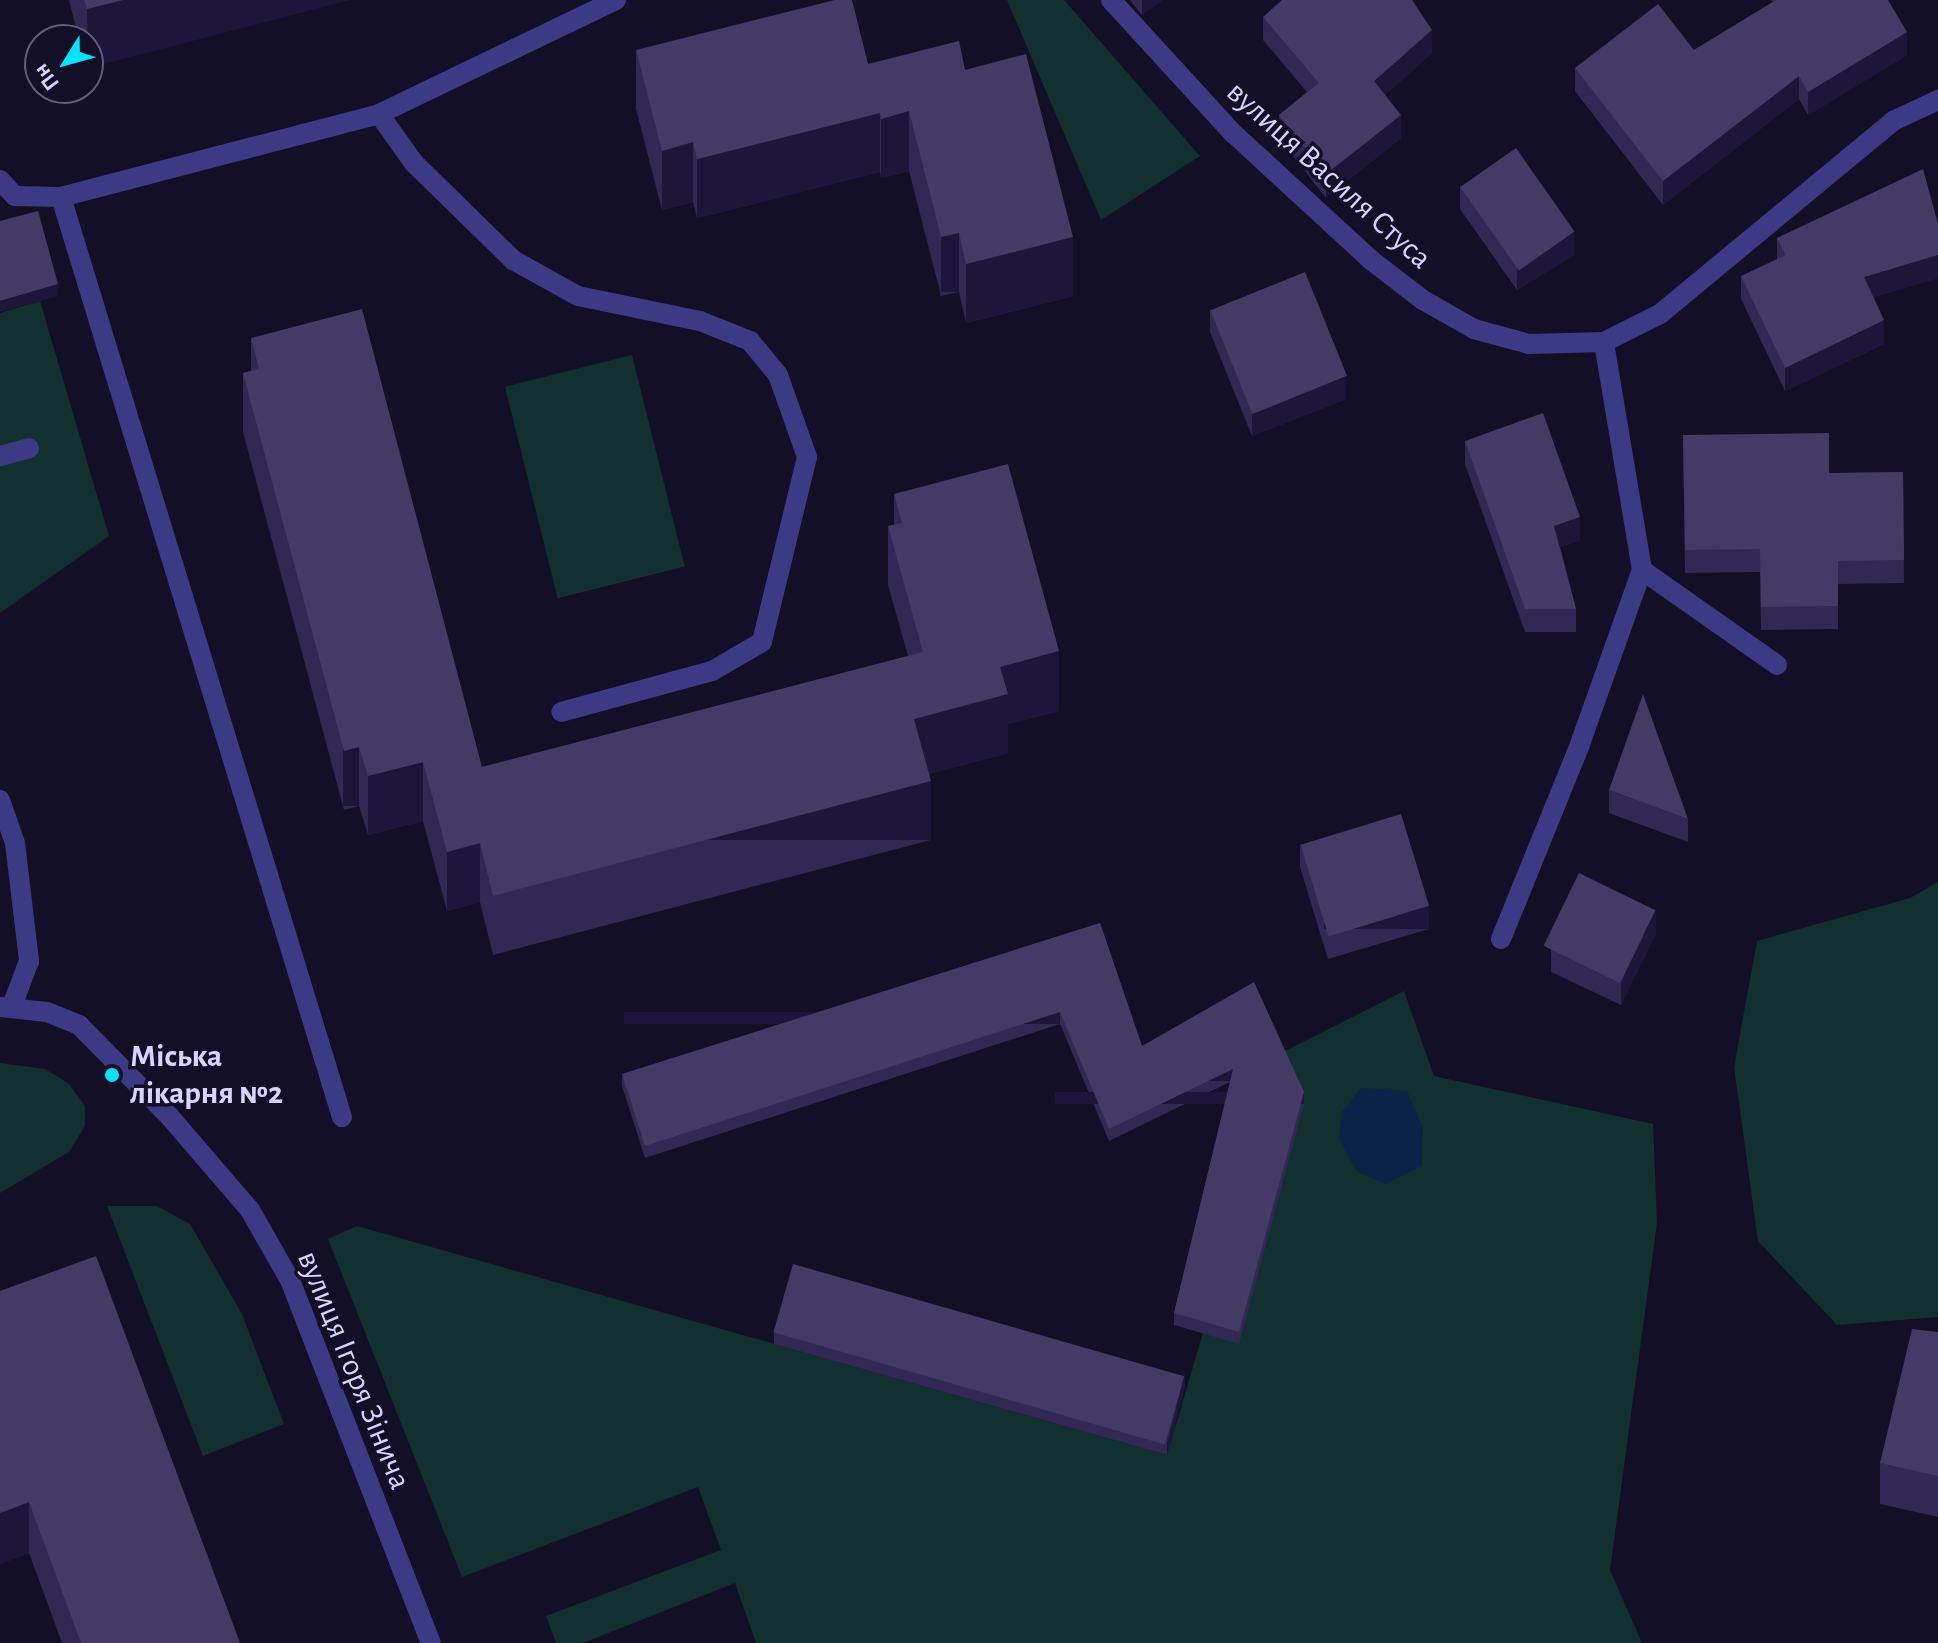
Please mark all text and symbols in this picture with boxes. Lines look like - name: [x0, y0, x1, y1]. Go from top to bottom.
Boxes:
- north arrow: [24, 24, 104, 104]
- text: Пн: [30, 60, 63, 95]
- street label: вулиця Василя Стуса: [1219, 73, 1439, 277]
- place label: Міська лікарня №2: [130, 1038, 283, 1113]
- marker: Міська лікарня №2: [101, 1064, 123, 1086]
- street label: вулиця Ігоря Зінича: [289, 1245, 419, 1495]

